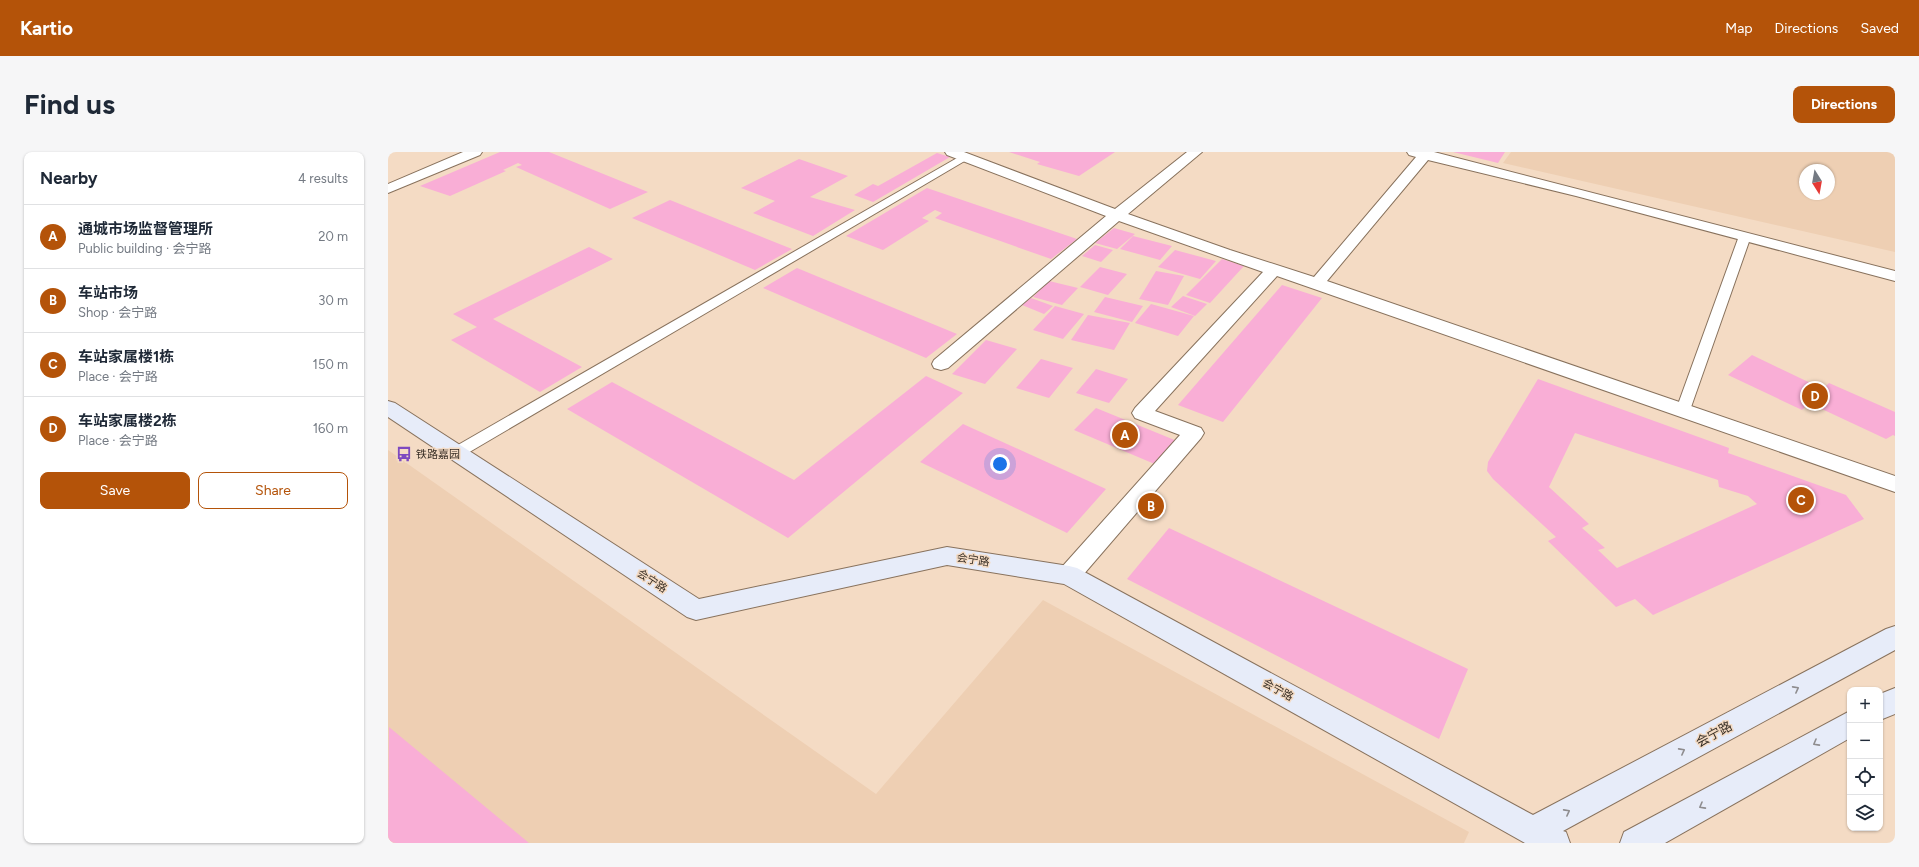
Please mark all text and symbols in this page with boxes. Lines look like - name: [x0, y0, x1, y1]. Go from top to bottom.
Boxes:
- text: Kartio: [20, 17, 73, 40]
- text: Map: [1725, 20, 1753, 37]
- text: Directions: [1775, 20, 1838, 37]
- text: Saved: [1860, 20, 1899, 37]
- button: Directions: [1793, 86, 1895, 123]
- text: Find us: [24, 87, 115, 121]
- north arrow: [1799, 164, 1835, 200]
- text: Nearby: [40, 168, 98, 188]
- text: 4 results: [298, 171, 348, 186]
- text: 通城市场监督管理所: [78, 220, 213, 238]
- text: A: [48, 229, 58, 244]
- text: 20 m: [318, 229, 348, 244]
- text: Public building · 会宁路: [78, 241, 211, 256]
- text: 车站市场: [78, 284, 138, 302]
- text: B: [49, 293, 57, 308]
- text: 30 m: [318, 293, 348, 308]
- text: Shop · 会宁路: [78, 305, 157, 320]
- text: 车站家属楼1栋: [78, 348, 174, 366]
- text: C: [48, 357, 58, 372]
- text: 150 m: [313, 357, 348, 372]
- text: Place · 会宁路: [78, 369, 158, 384]
- pin: D: [1802, 381, 1828, 411]
- text: 车站家属楼2栋: [78, 412, 177, 430]
- pin: A: [1112, 420, 1138, 450]
- text: D: [48, 421, 58, 436]
- text: 160 m: [313, 421, 348, 436]
- text: Place · 会宁路: [78, 433, 158, 448]
- bus stop icon: 铁路嘉园: [395, 445, 413, 463]
- place label: 铁路嘉园: [416, 448, 460, 461]
- your location: [990, 454, 1010, 474]
- button: Save: [40, 472, 190, 509]
- button: Share: [198, 472, 348, 509]
- pin: C: [1788, 485, 1814, 515]
- pin: B: [1138, 491, 1164, 521]
- street label: 会宁路: [956, 551, 990, 569]
- street label: 会宁路: [635, 567, 669, 595]
- street label: 会宁路: [1260, 676, 1296, 704]
- one-way arrow: [1792, 687, 1800, 694]
- map controls: [1847, 687, 1883, 831]
- button: +: [1847, 687, 1883, 723]
- street label: 会宁路: [1693, 718, 1735, 750]
- button: −: [1847, 723, 1883, 759]
- one-way arrow: [1813, 739, 1820, 746]
- one-way arrow: [1678, 748, 1685, 755]
- button: locate: [1847, 759, 1883, 795]
- button: layers: [1847, 795, 1883, 831]
- one-way arrow: [1699, 801, 1706, 809]
- one-way arrow: [1563, 809, 1570, 817]

